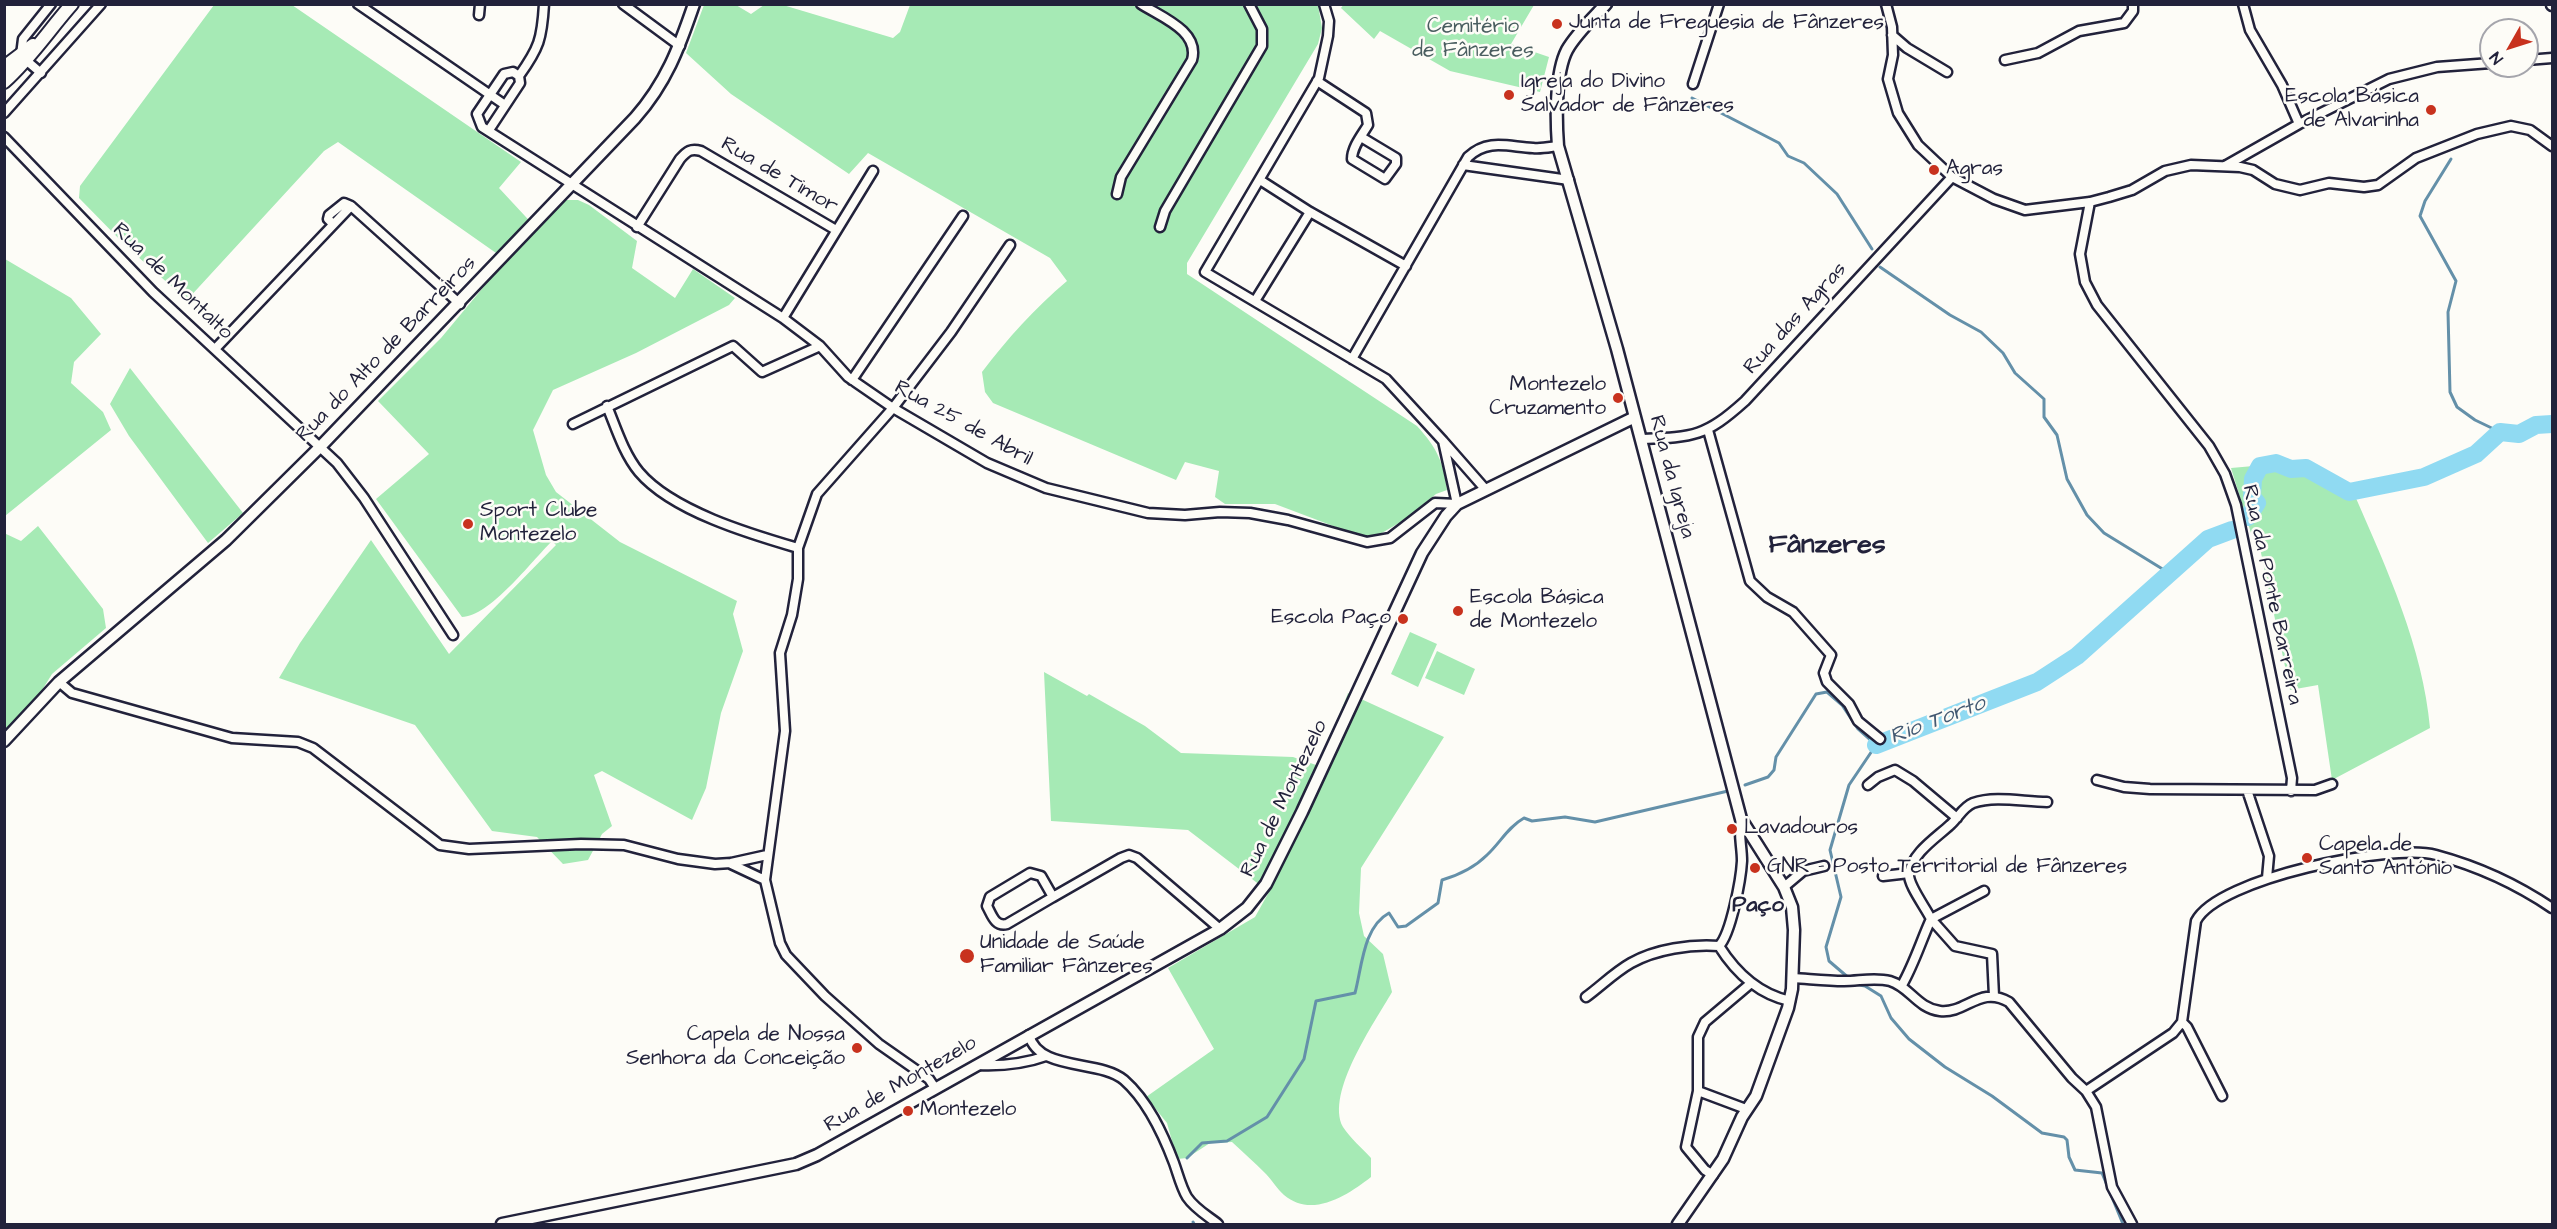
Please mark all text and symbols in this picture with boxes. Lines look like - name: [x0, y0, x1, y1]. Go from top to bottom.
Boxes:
- place label: Junta de Freguesia de Fânzeres: [1569, 11, 1884, 37]
- park label: Cemitério de Fânzeres: [1412, 15, 1534, 65]
- marker: Junta de Freguesia de Fânzeres: [1550, 17, 1564, 31]
- north arrow: [2479, 18, 2539, 78]
- text: N: [2485, 47, 2508, 69]
- place label: Igreja do Divino Salvador de Fânzeres: [1521, 70, 1734, 120]
- place label: Escola Básica de Alvarinha: [2285, 85, 2419, 135]
- marker: Igreja do Divino Salvador de Fânzeres: [1502, 88, 1516, 102]
- marker: Escola Básica de Alvarinha: [2424, 103, 2438, 117]
- street label: Rua de Timor: [716, 132, 842, 220]
- place label: Agras: [1946, 157, 2003, 183]
- marker: Agras: [1927, 163, 1941, 177]
- street label: Rua de Montalto: [107, 218, 237, 346]
- street label: Rua do Alto de Barreiros: [291, 252, 483, 448]
- street label: Rua das Agras: [1739, 258, 1853, 380]
- place label: Montezelo Cruzamento: [1489, 373, 1606, 423]
- street label: Rua 25 de Abril: [890, 376, 1036, 472]
- marker: Montezelo Cruzamento: [1611, 391, 1625, 405]
- street label: Rua da Igreja: [1643, 413, 1699, 541]
- street label: Rua da Ponte Barreira: [2235, 483, 2307, 707]
- place label: Sport Clube Montezelo: [480, 499, 597, 549]
- marker: Sport Clube Montezelo: [461, 517, 475, 531]
- district label: Fânzeres: [1769, 530, 1885, 562]
- place label: Escola Básica de Montezelo: [1470, 586, 1604, 636]
- marker: Escola Básica de Montezelo: [1451, 604, 1465, 618]
- place label: Escola Paço: [1271, 606, 1391, 632]
- marker: Escola Paço: [1396, 612, 1410, 626]
- water label: Rio Torto: [1887, 691, 1989, 751]
- street label: Rua de Montezelo: [1236, 716, 1334, 882]
- place label: Lavadouros: [1744, 816, 1858, 842]
- marker: Lavadouros: [1725, 822, 1739, 836]
- place label: Capela de Santo António: [2319, 833, 2452, 883]
- marker: Capela de Santo António: [2300, 851, 2314, 865]
- place label: GNR - Posto Territorial de Fânzeres: [1767, 855, 2127, 881]
- marker: GNR - Posto Territorial de Fânzeres: [1748, 861, 1762, 875]
- district label: Paço: [1732, 893, 1784, 919]
- place label: Unidade de Saúde Familiar Fânzeres: [980, 931, 1153, 981]
- marker: Unidade de Saúde Familiar Fânzeres: [958, 947, 976, 965]
- place label: Capela de Nossa Senhora da Conceição: [626, 1023, 845, 1073]
- street label: Rua de Montezelo: [820, 1031, 982, 1139]
- marker: Capela de Nossa Senhora da Conceição: [850, 1041, 864, 1055]
- place label: Montezelo: [920, 1098, 1016, 1124]
- marker: Montezelo: [901, 1104, 915, 1118]

